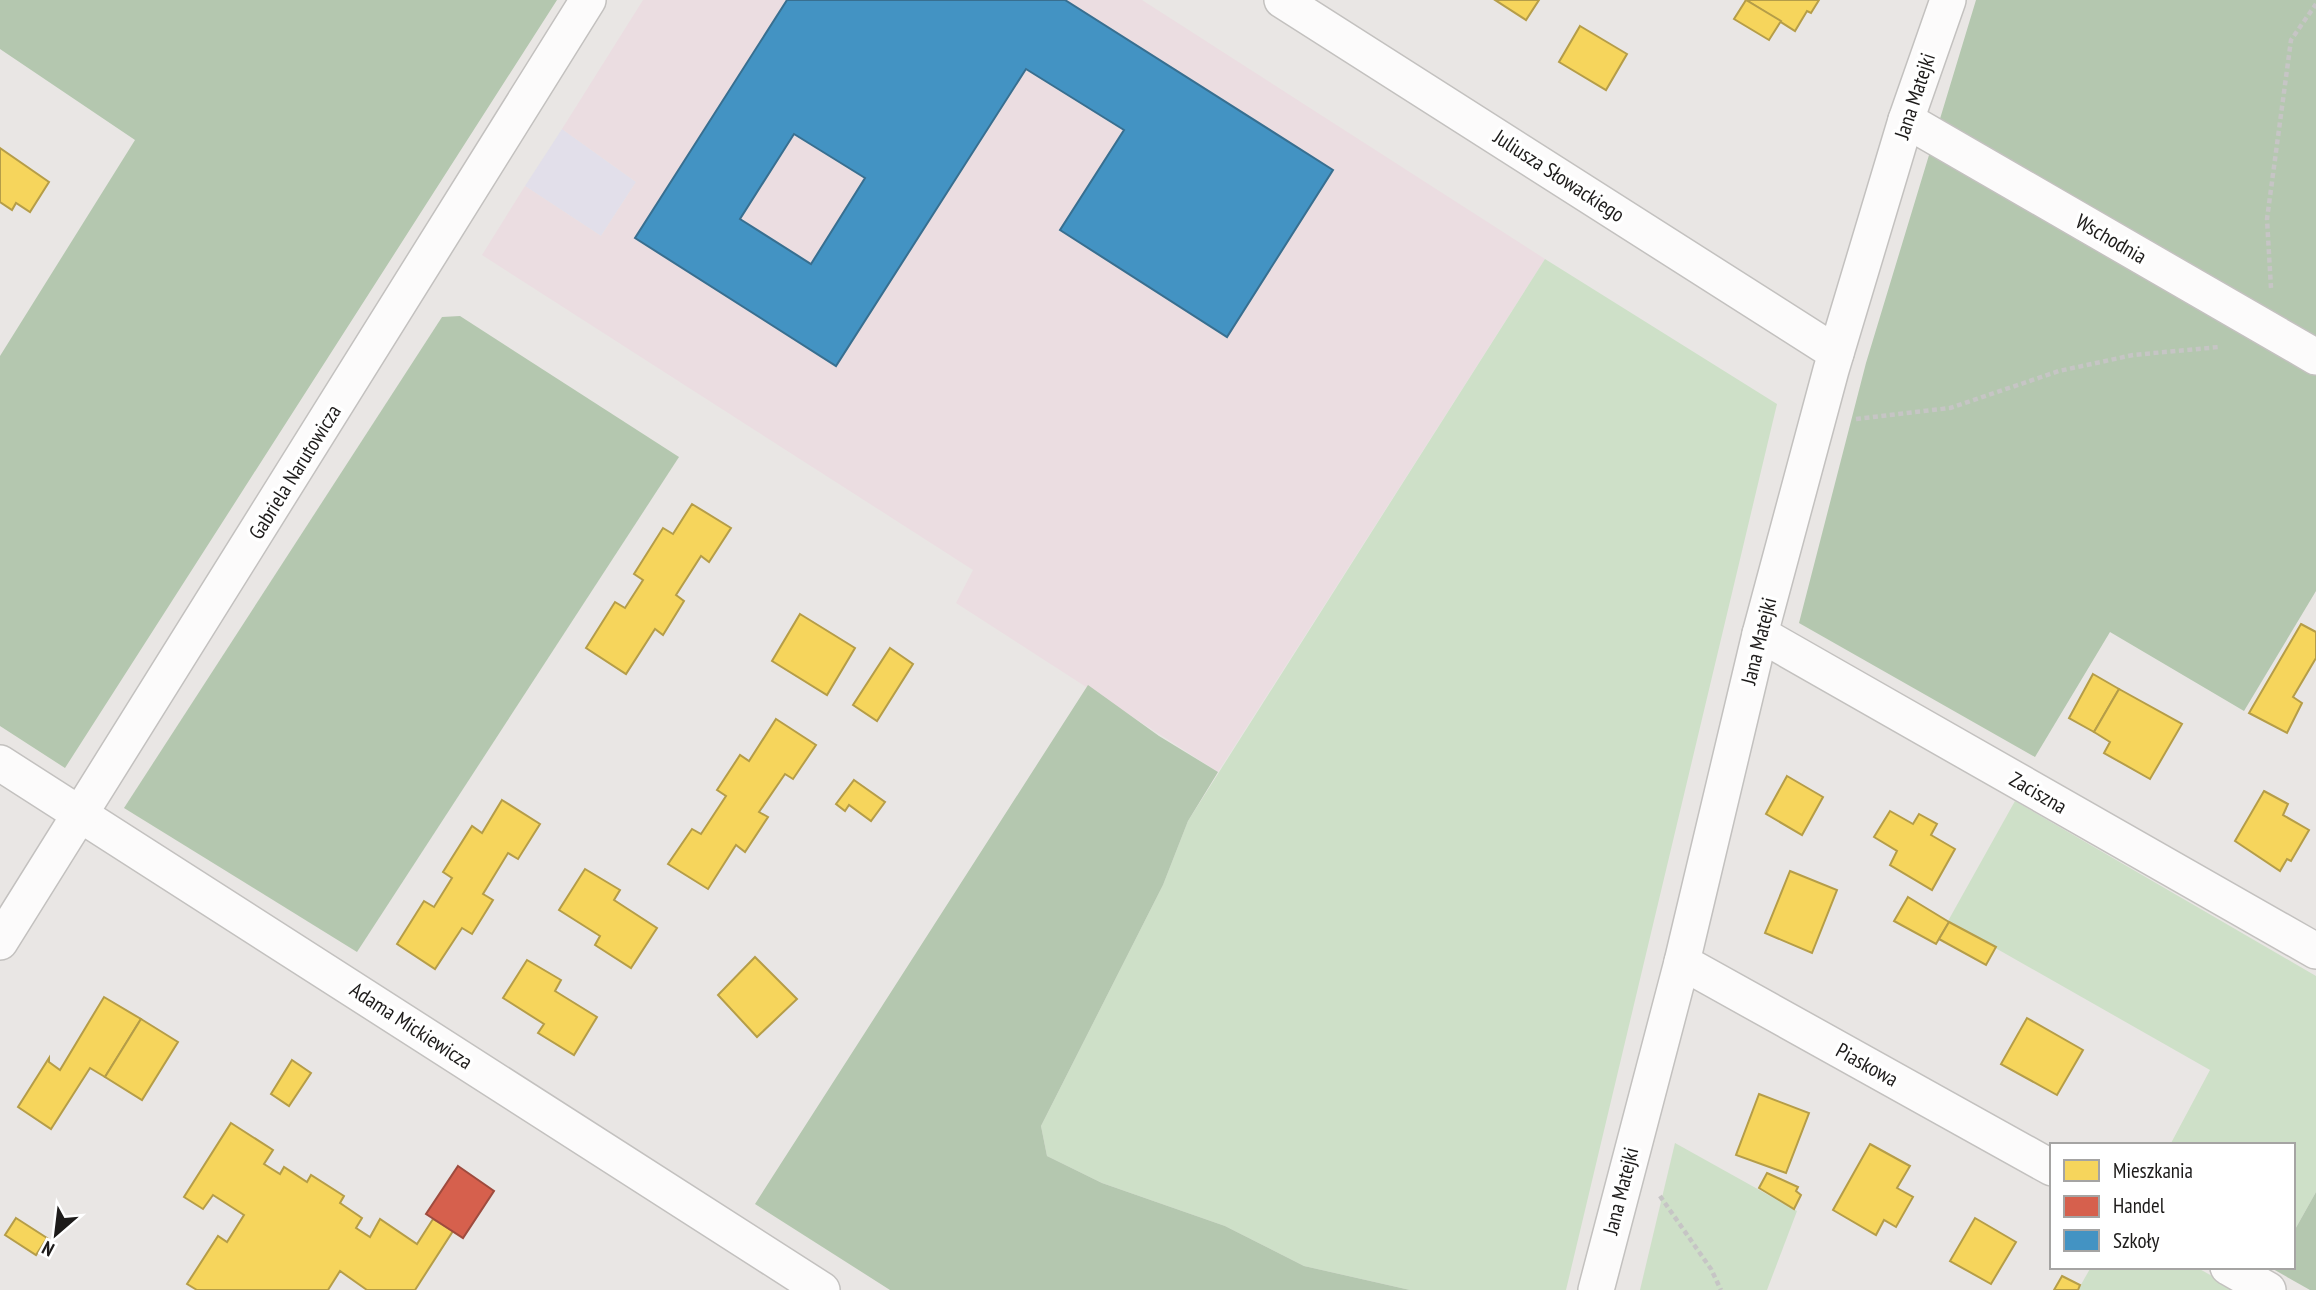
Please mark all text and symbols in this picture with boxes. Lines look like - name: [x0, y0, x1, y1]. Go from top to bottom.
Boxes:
- street label: Jana Matejki: [1888, 49, 1941, 143]
- street label: Juliusza Słowackiego: [1488, 123, 1630, 228]
- street label: Wschodnia: [2071, 207, 2152, 270]
- street label: Gabriela Narutowicza: [242, 399, 347, 544]
- street label: Jana Matejki: [1734, 595, 1782, 688]
- street label: Zaciszna: [2005, 765, 2072, 820]
- street label: Adama Mickiewicza: [345, 976, 478, 1075]
- street label: Piaskowa: [1831, 1036, 1903, 1093]
- legend: [2050, 1143, 2295, 1269]
- street label: Jana Matejki: [1596, 1145, 1644, 1238]
- text: Mieszkania: [2113, 1157, 2193, 1184]
- text: Handel: [2113, 1192, 2165, 1219]
- north arrow: [21, 1199, 91, 1269]
- text: Szkoły: [2113, 1227, 2159, 1254]
- text: N: [38, 1236, 58, 1262]

